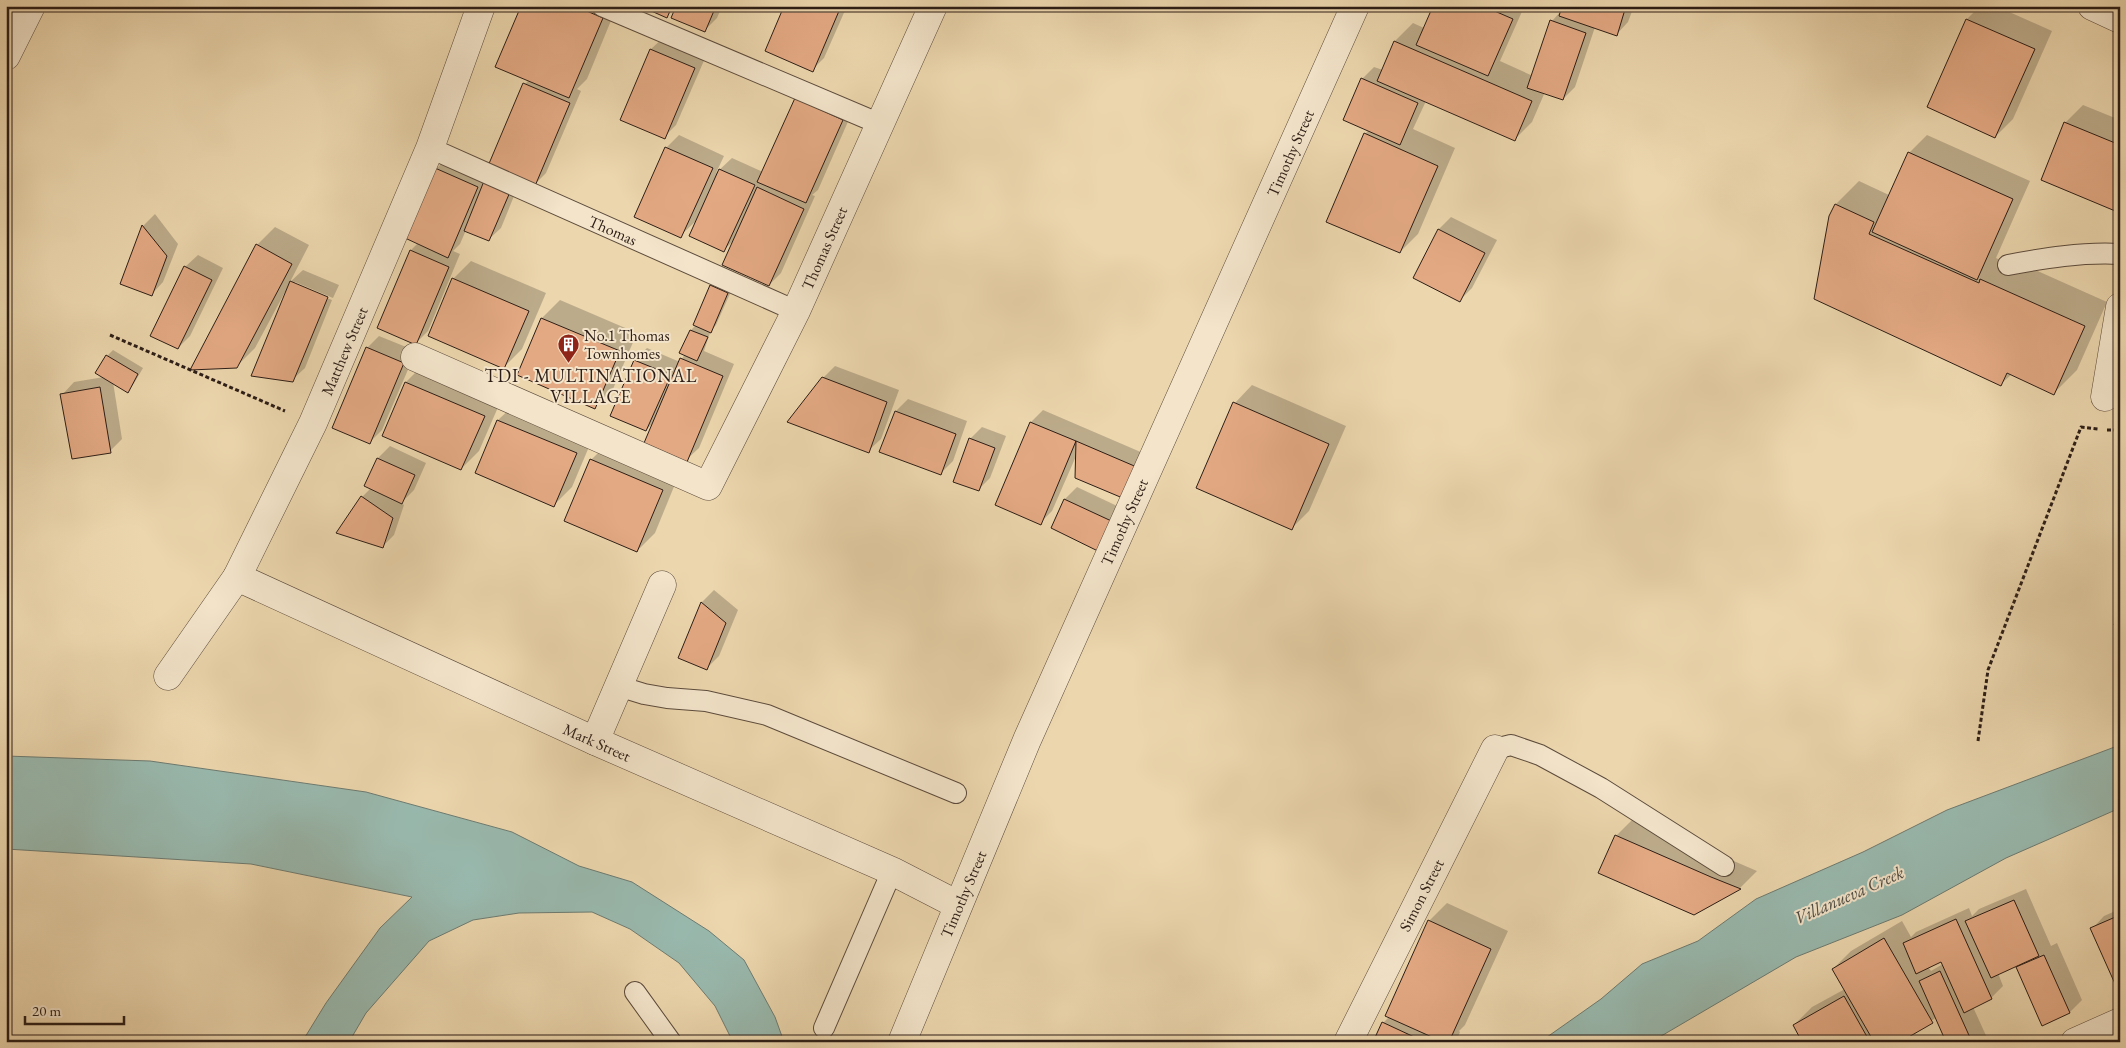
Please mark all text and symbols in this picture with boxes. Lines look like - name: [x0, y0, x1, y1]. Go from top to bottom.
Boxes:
- street label: Timothy Street: [1262, 106, 1319, 200]
- street label: Thomas Street: [797, 203, 852, 293]
- street label: Thomas: [585, 211, 640, 250]
- street label: Matthew Street: [316, 304, 373, 399]
- place label: No.1 Thomas Townhomes: [584, 325, 670, 364]
- building icon: No.1 Thomas Townhomes: [556, 332, 580, 363]
- district label: TDI - MULTINATIONAL VILLAGE: [484, 364, 698, 408]
- street label: Timothy Street: [1096, 475, 1153, 569]
- street label: Mark Street: [560, 718, 634, 767]
- street label: Timothy Street: [936, 847, 991, 941]
- street label: Simon Street: [1394, 855, 1449, 935]
- water label: Villanueva Creek: [1790, 860, 1907, 929]
- scale bar: [25, 993, 124, 1025]
- text: 20 m: [32, 1001, 61, 1020]

